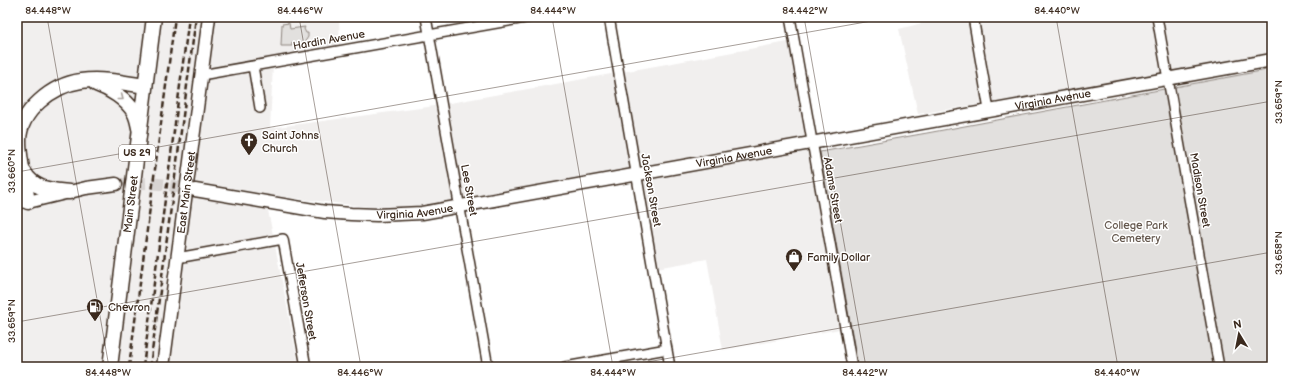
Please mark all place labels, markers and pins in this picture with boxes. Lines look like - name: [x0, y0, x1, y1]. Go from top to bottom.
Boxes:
- place label: Saint Johns Church: [262, 129, 319, 155]
- church icon: Saint Johns Church: [239, 131, 259, 156]
- shop icon: Family Dollar: [784, 247, 804, 272]
- place label: Family Dollar: [807, 251, 871, 264]
- fuel station icon: Chevron: [85, 297, 105, 322]
- place label: Chevron: [108, 301, 150, 314]

